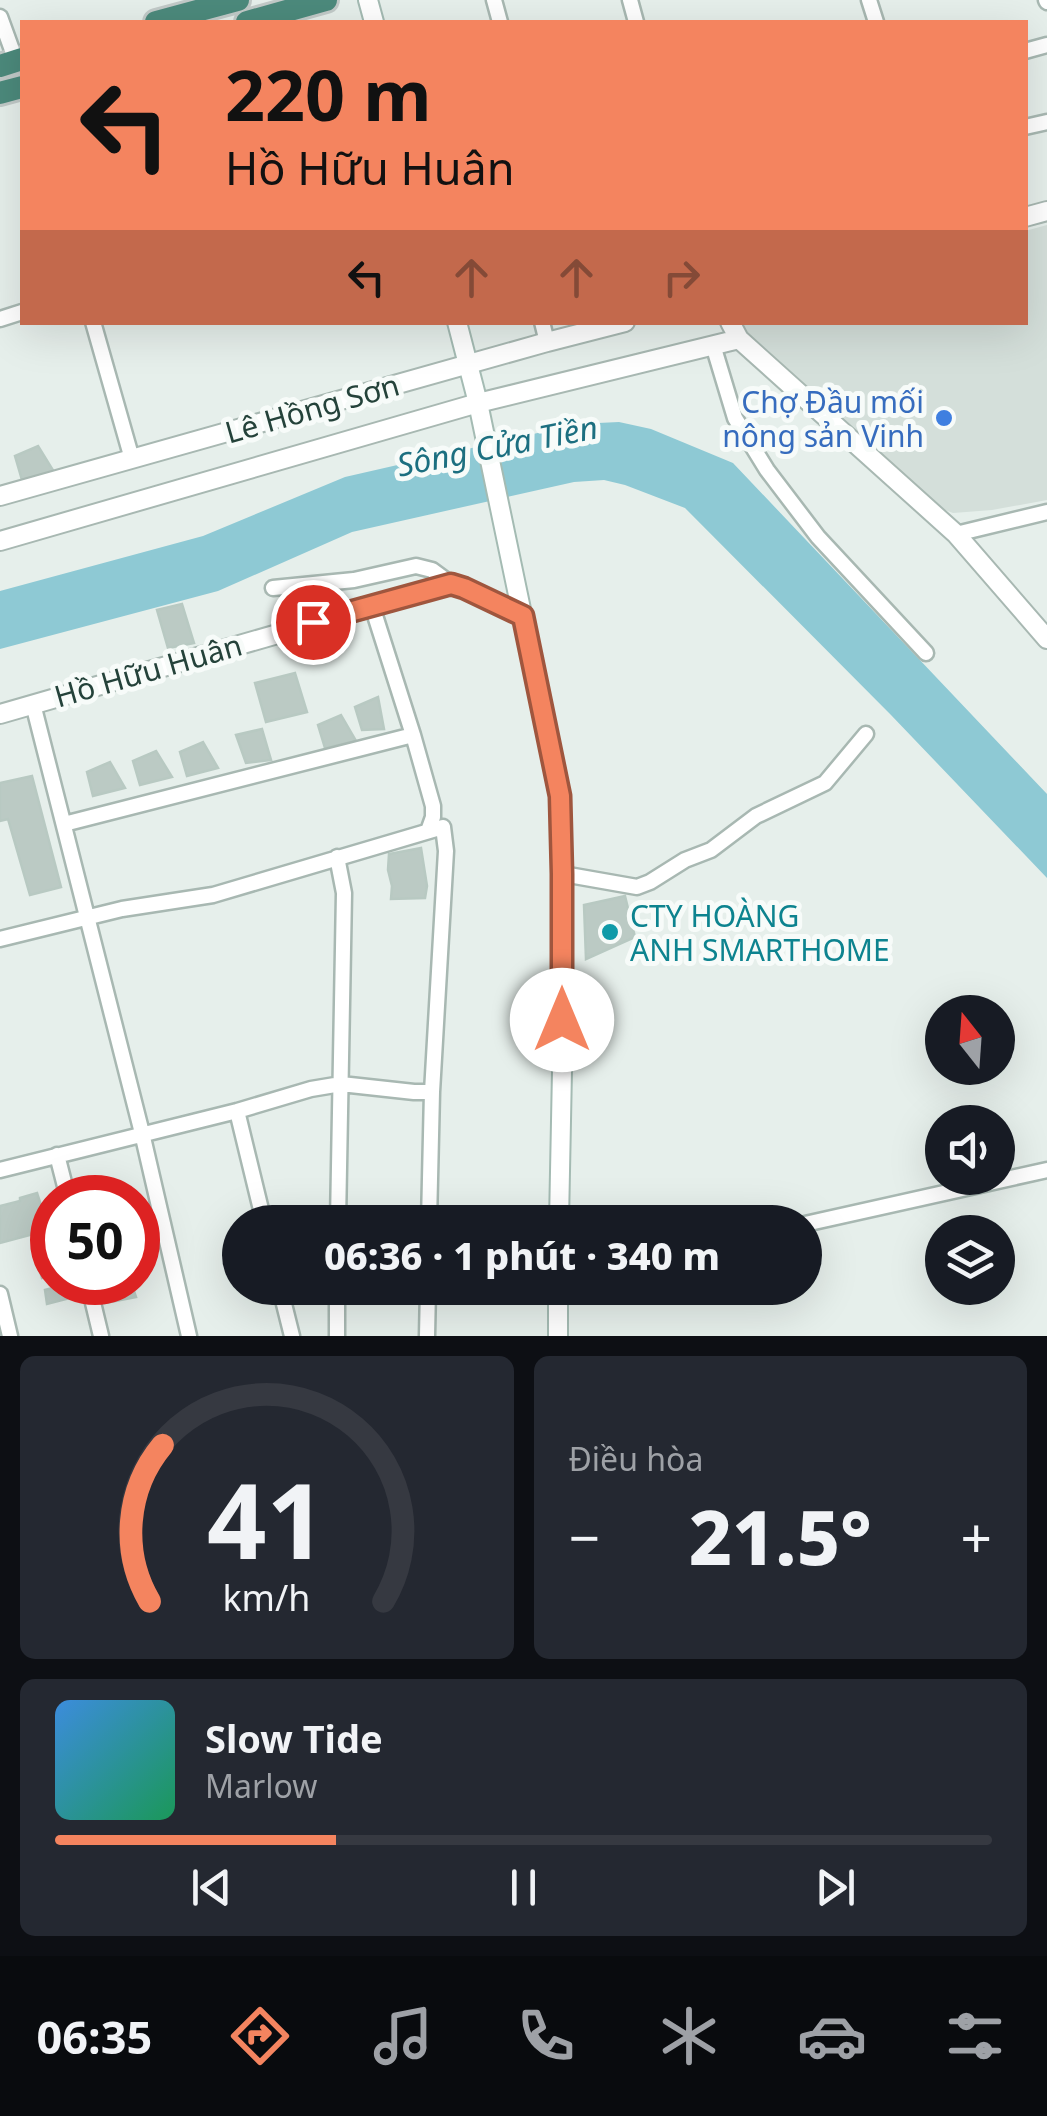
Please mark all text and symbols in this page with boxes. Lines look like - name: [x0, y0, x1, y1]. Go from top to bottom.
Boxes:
- text: 220 m: [225, 46, 432, 142]
- icon: left: [60, 60, 190, 190]
- text: Hồ Hữu Huân: [225, 137, 515, 198]
- icon: left: [339, 250, 394, 305]
- icon: ahead: [444, 250, 499, 305]
- icon: ahead: [549, 250, 604, 305]
- icon: right: [654, 250, 709, 305]
- street label: Lê Hồng Sơn: [220, 364, 404, 452]
- place label: Chợ Đầu mối nông sản Vinh: [722, 381, 924, 456]
- water label: Sông Cửa Tiền: [393, 404, 601, 486]
- marker: Chợ Đầu mối nông sản Vinh: [933, 407, 955, 429]
- pin: [271, 580, 356, 665]
- icon: arrive: [286, 595, 341, 650]
- street label: Hồ Hữu Huân: [50, 624, 246, 716]
- place label: CTY HOÀNG ANH SMARTHOME: [630, 895, 890, 970]
- marker: CTY HOÀNG ANH SMARTHOME: [599, 921, 621, 943]
- position arrow: [510, 968, 614, 1072]
- north arrow: [925, 995, 1015, 1085]
- map controls: [925, 995, 1015, 1305]
- button: sound: [925, 1105, 1015, 1195]
- speed limit sign: 50: [30, 1175, 160, 1305]
- button: layers: [925, 1215, 1015, 1305]
- text: 06:36 · 1 phút · 340 m: [324, 1229, 720, 1281]
- text: Điều hòa: [569, 1437, 703, 1480]
- text: 41: [207, 1448, 326, 1589]
- text: 21.5°: [689, 1485, 872, 1587]
- text: −: [569, 1499, 600, 1574]
- text: +: [961, 1499, 992, 1574]
- text: km/h: [223, 1573, 311, 1621]
- text: Slow Tide: [205, 1712, 383, 1764]
- text: Marlow: [205, 1764, 317, 1807]
- icon: previous: [184, 1860, 239, 1915]
- icon: pause: [496, 1860, 551, 1915]
- icon: next: [808, 1860, 863, 1915]
- icon: directions: [225, 2001, 295, 2071]
- icon: music: [368, 2001, 438, 2071]
- icon: phone: [511, 2001, 581, 2071]
- icon: climate: [654, 2001, 724, 2071]
- icon: car: [797, 2001, 867, 2071]
- icon: filters: [940, 2001, 1010, 2071]
- text: 06:35: [37, 2006, 152, 2067]

